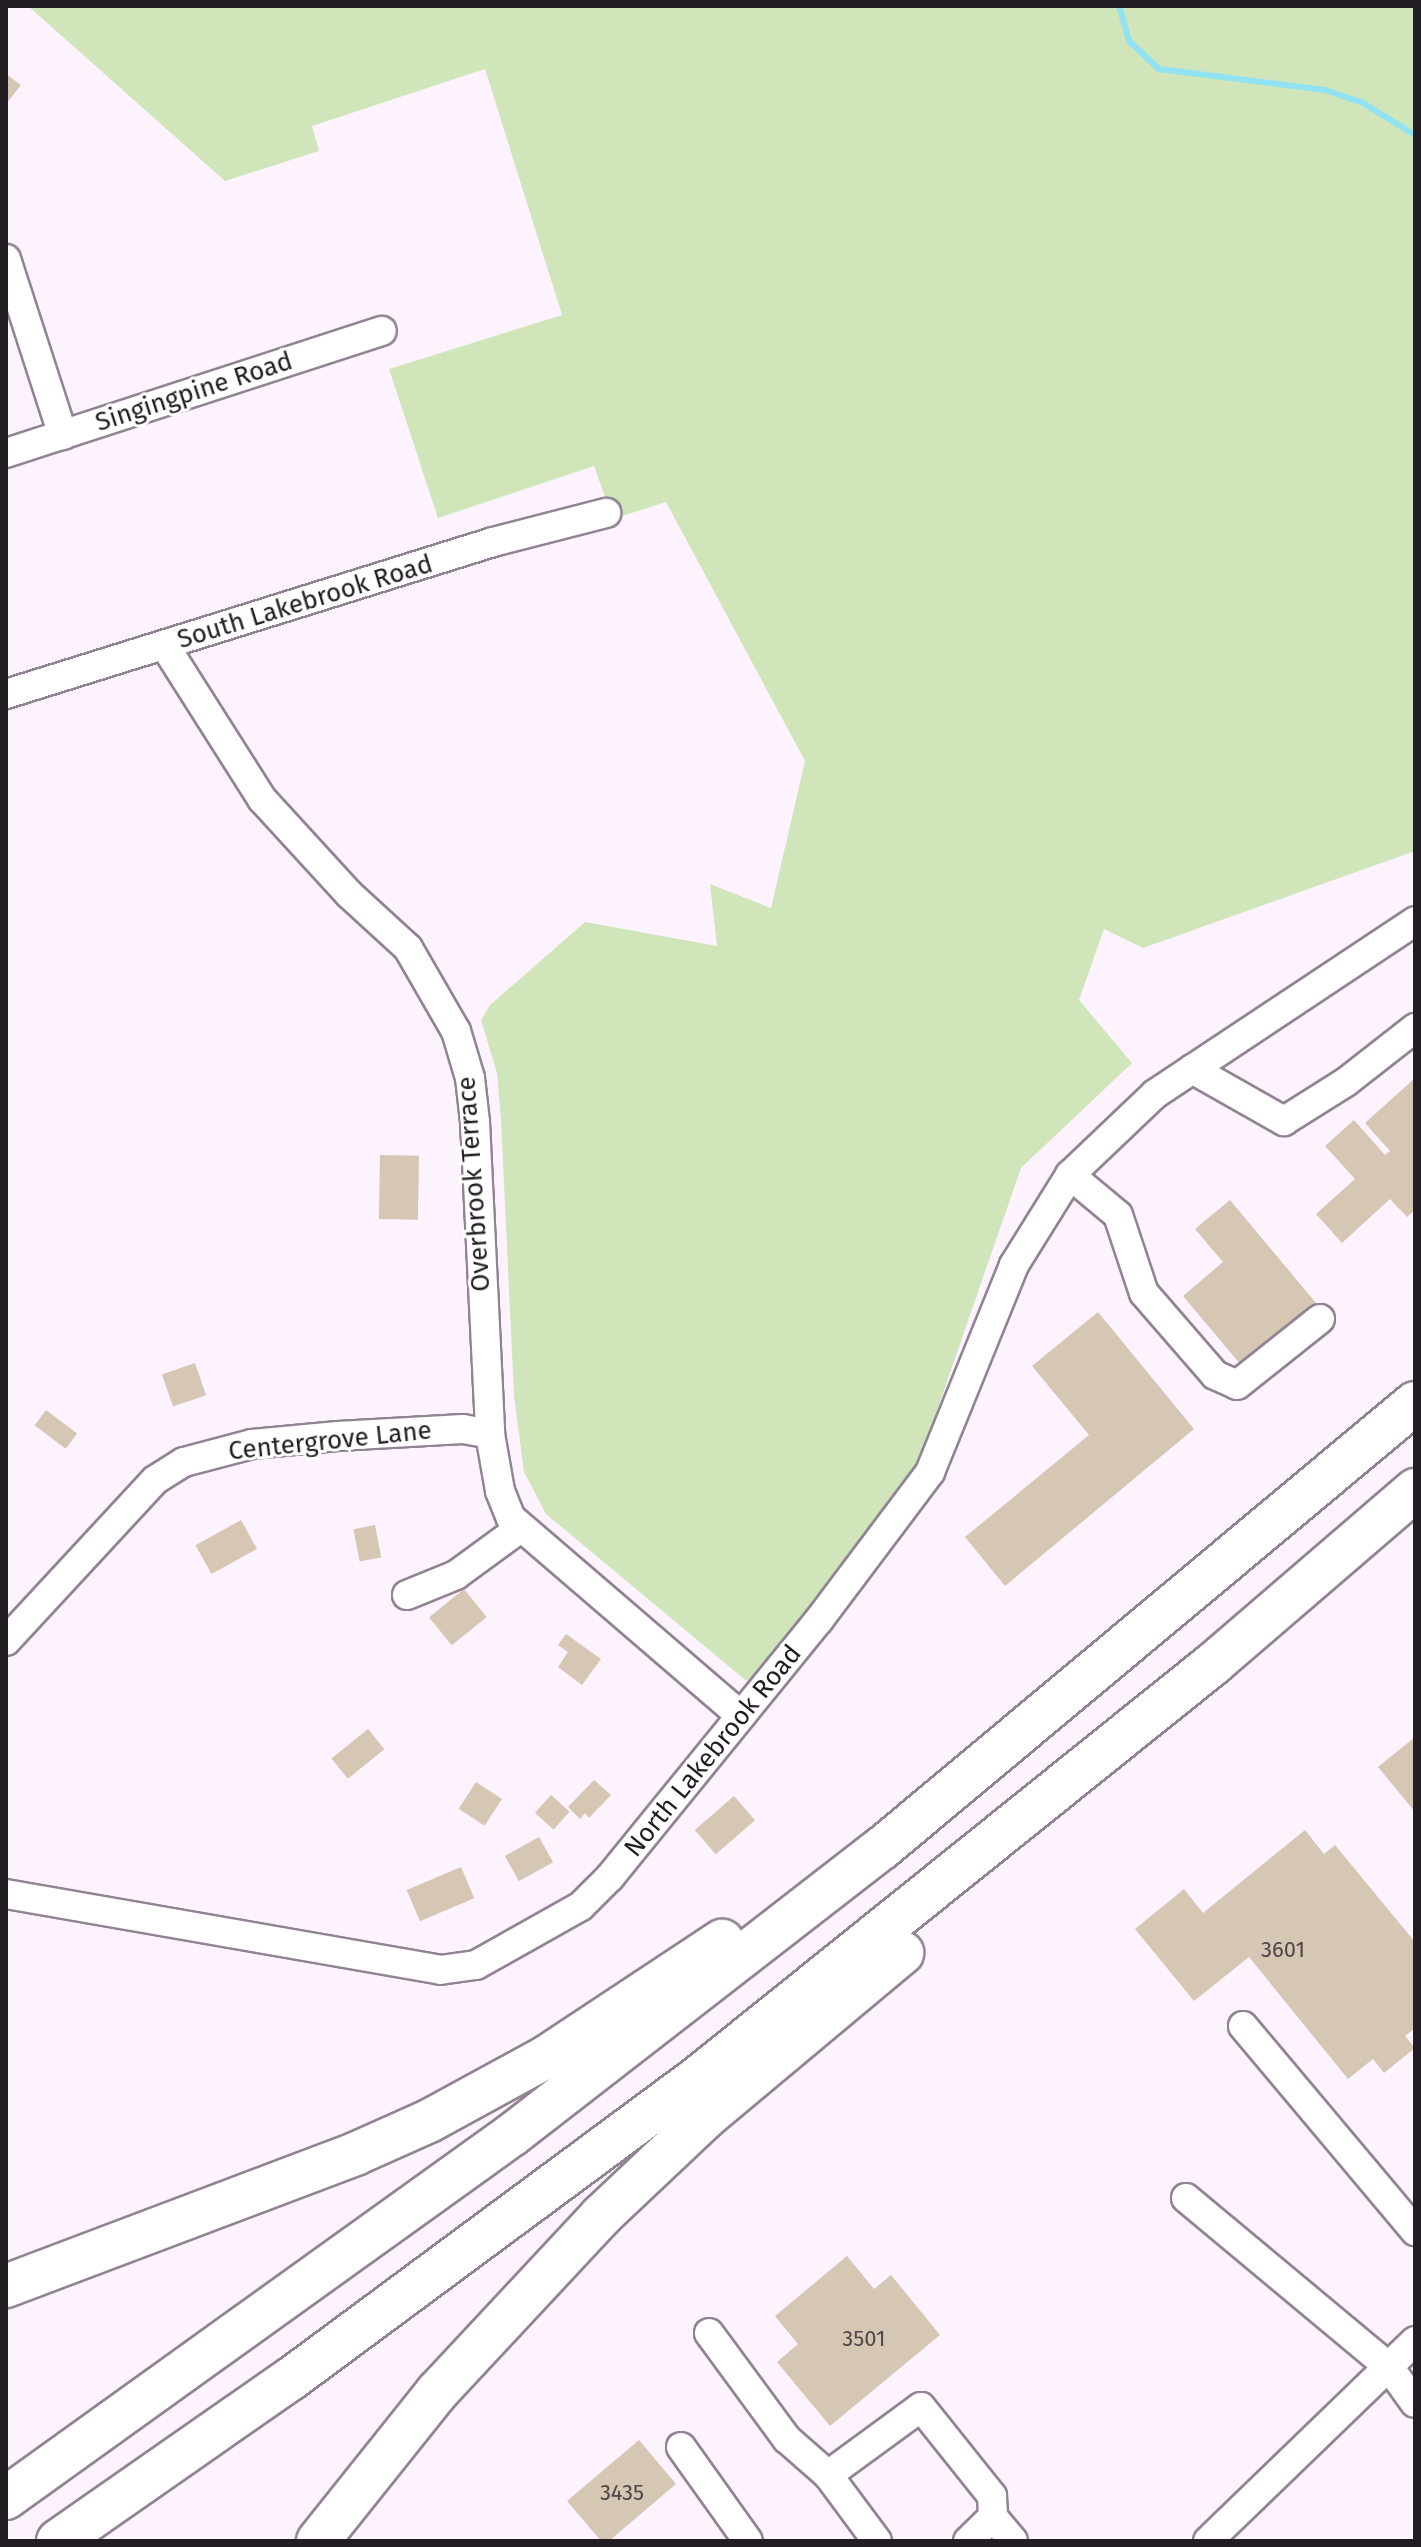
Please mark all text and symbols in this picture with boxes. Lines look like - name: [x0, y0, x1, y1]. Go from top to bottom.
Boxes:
- street label: Singingpine Road: [92, 345, 296, 439]
- street label: South Lakebrook Road: [174, 548, 436, 656]
- street label: Overbrook Terrace: [451, 1075, 497, 1293]
- street label: Centergrove Lane: [227, 1415, 433, 1467]
- street label: North Lakebrook Road: [618, 1639, 808, 1863]
- house number: 3601: [1261, 1937, 1305, 1963]
- house number: 3501: [842, 2326, 886, 2352]
- house number: 3435: [600, 2480, 644, 2506]

